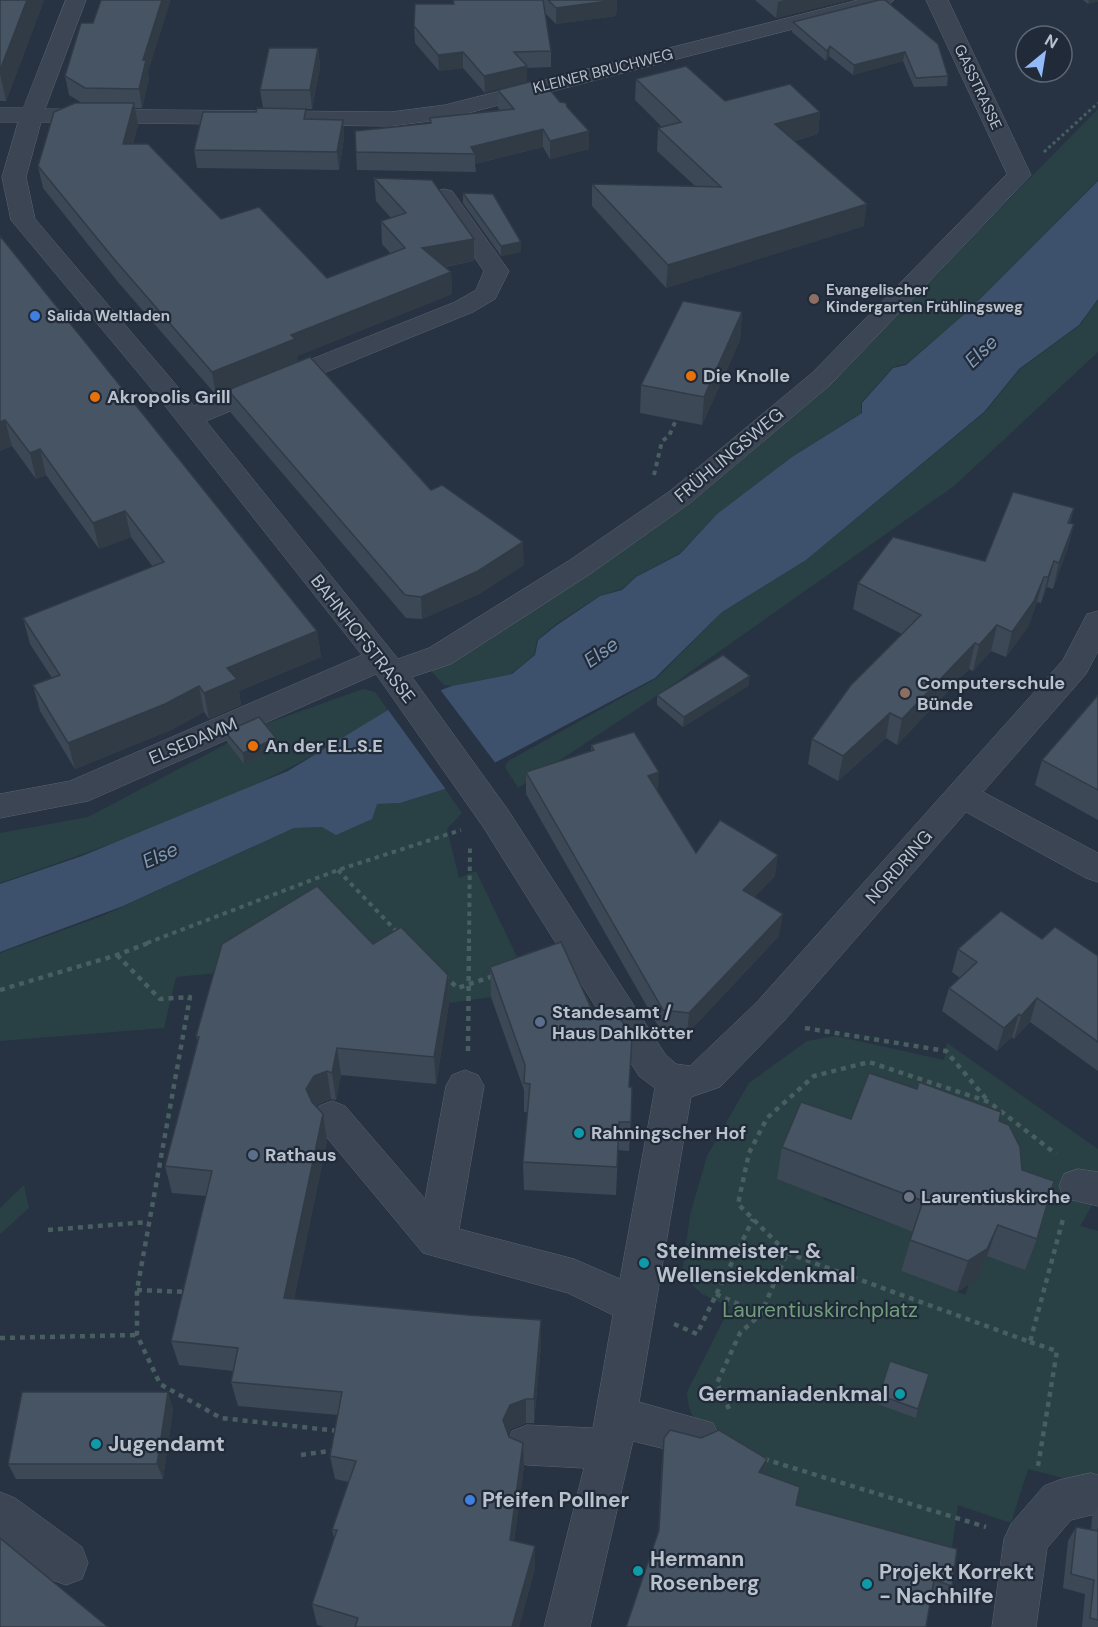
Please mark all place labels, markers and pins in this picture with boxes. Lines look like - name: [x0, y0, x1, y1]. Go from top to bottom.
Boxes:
- place label: Evangelischer Kindergarten Frühlingsweg: [826, 280, 1023, 317]
- marker: Evangelischer Kindergarten Frühlingsweg: [807, 292, 821, 306]
- place label: Salida Weltladen: [47, 306, 170, 326]
- marker: Salida Weltladen: [28, 309, 42, 323]
- place label: Die Knolle: [703, 364, 790, 388]
- marker: Die Knolle: [684, 369, 698, 383]
- place label: Akropolis Grill: [107, 385, 231, 409]
- marker: Akropolis Grill: [88, 390, 102, 404]
- place label: Computerschule Bünde: [917, 671, 1065, 716]
- marker: Computerschule Bünde: [898, 686, 912, 700]
- place label: An der E.L.S.E: [265, 734, 383, 758]
- marker: An der E.L.S.E: [246, 739, 260, 753]
- place label: Standesamt / Haus Dahlkötter: [552, 1000, 693, 1045]
- marker: Standesamt / Haus Dahlkötter: [533, 1015, 547, 1029]
- place label: Rahningscher Hof: [591, 1121, 746, 1145]
- marker: Rahningscher Hof: [572, 1126, 586, 1140]
- place label: Rathaus: [265, 1143, 337, 1167]
- marker: Rathaus: [246, 1148, 260, 1162]
- place label: Laurentiuskirche: [921, 1185, 1071, 1209]
- marker: Laurentiuskirche: [902, 1190, 916, 1204]
- place label: Steinmeister- & Wellensiekdenkmal: [656, 1237, 856, 1289]
- marker: Steinmeister- & Wellensiekdenkmal: [637, 1256, 651, 1270]
- place label: Germaniadenkmal: [698, 1380, 888, 1408]
- marker: Germaniadenkmal: [893, 1387, 907, 1401]
- place label: Jugendamt: [108, 1430, 225, 1458]
- marker: Jugendamt: [89, 1437, 103, 1451]
- place label: Pfeifen Pollner: [482, 1486, 630, 1514]
- marker: Pfeifen Pollner: [463, 1493, 477, 1507]
- place label: Hermann Rosenberg: [650, 1545, 759, 1597]
- place label: Projekt Korrekt - Nachhilfe: [879, 1558, 1034, 1610]
- marker: Hermann Rosenberg: [631, 1564, 645, 1578]
- marker: Projekt Korrekt - Nachhilfe: [860, 1577, 874, 1591]

